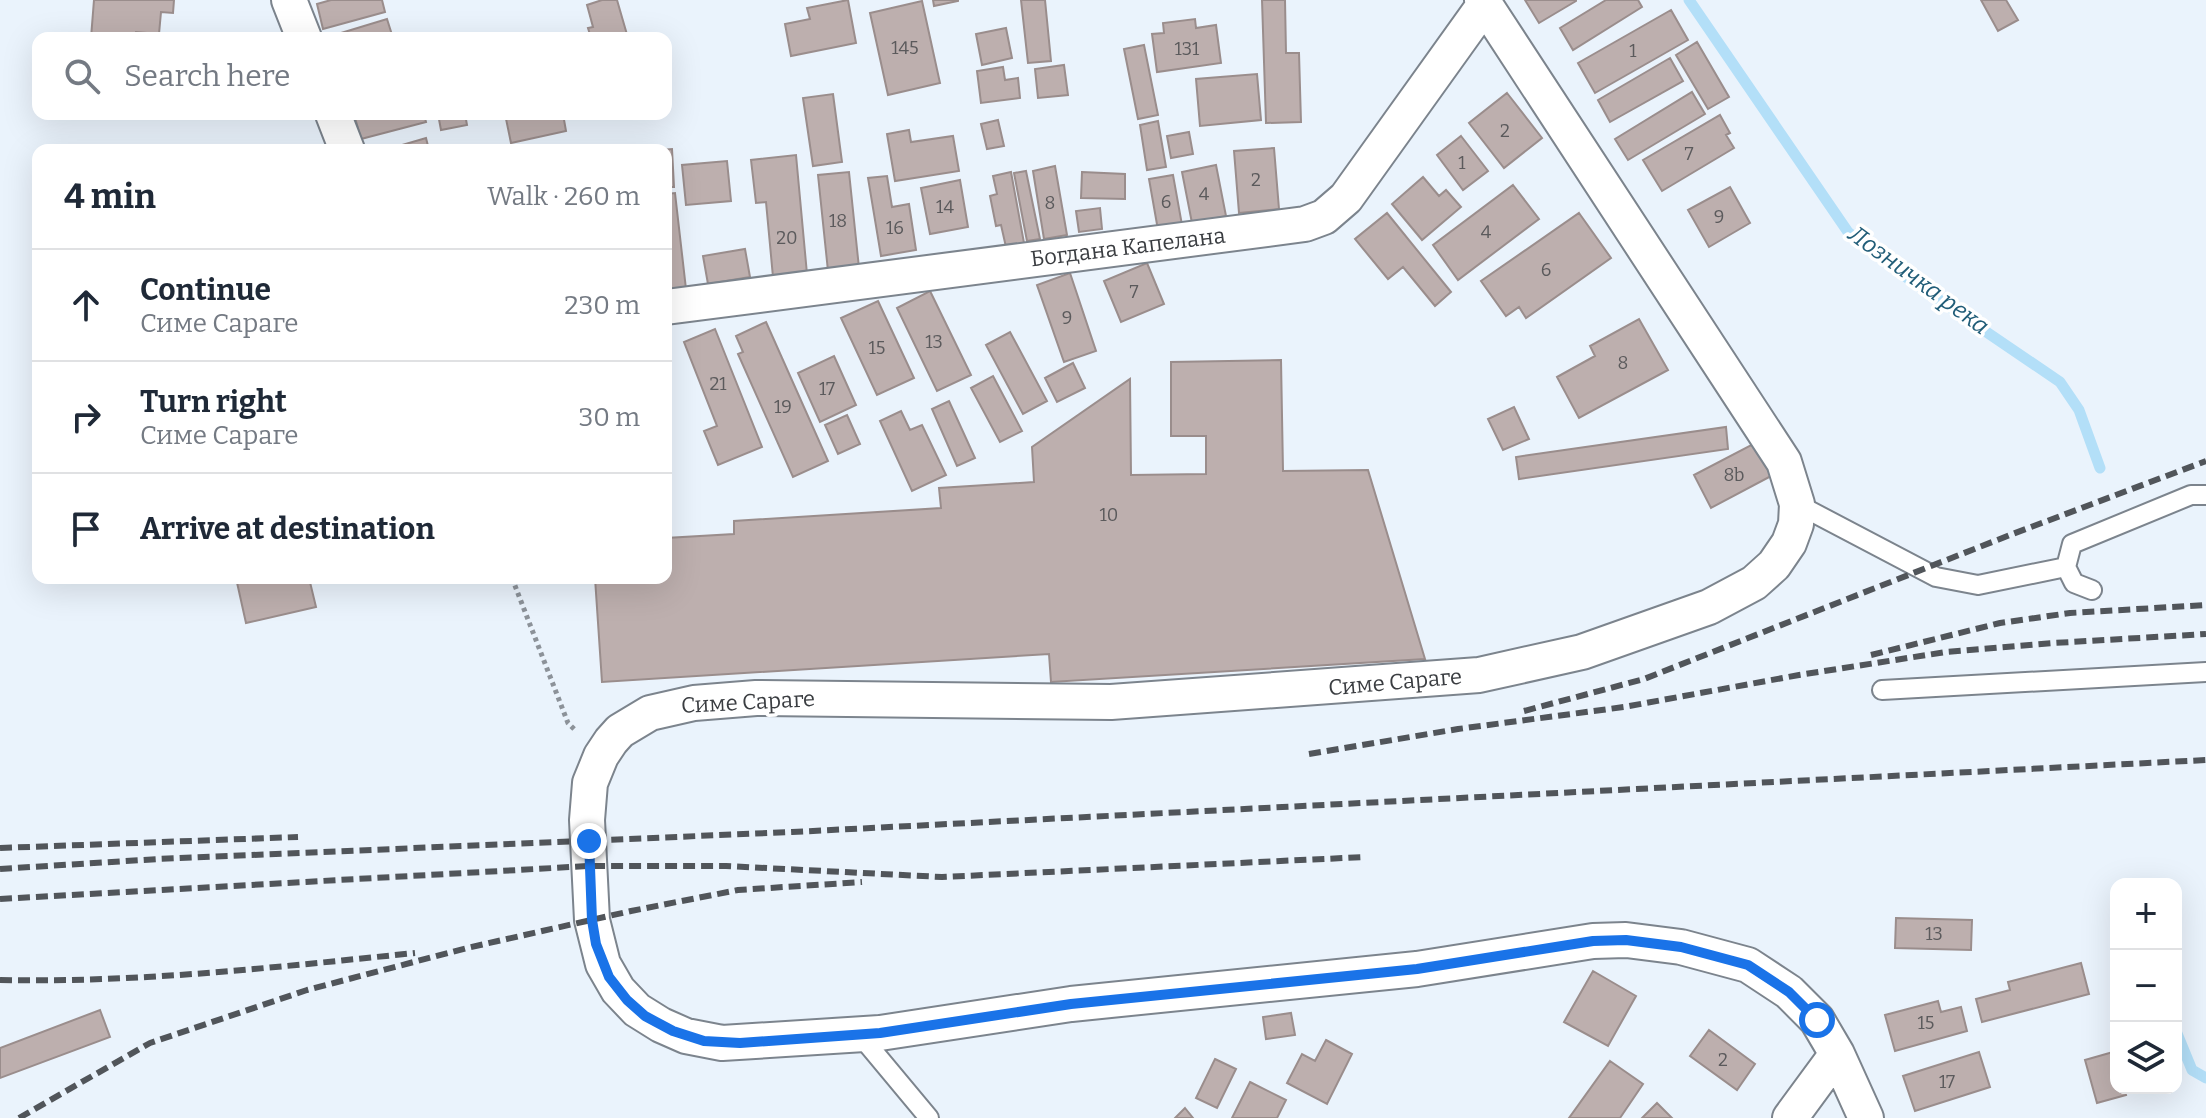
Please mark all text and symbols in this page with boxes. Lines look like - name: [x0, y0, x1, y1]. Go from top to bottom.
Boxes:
- search box: [32, 32, 672, 120]
- house number: 145: [891, 37, 919, 59]
- house number: 131: [1175, 38, 1200, 60]
- house number: 1: [1629, 40, 1637, 62]
- icon: search: [60, 54, 104, 98]
- text: Search here: [124, 58, 291, 94]
- house number: 2: [1500, 120, 1510, 142]
- house number: 7: [1684, 143, 1694, 165]
- house number: 1: [1458, 152, 1466, 174]
- house number: 2: [1251, 169, 1261, 191]
- text: 4 min: [64, 176, 156, 217]
- text: Walk · 260 m: [487, 181, 640, 212]
- house number: 4: [1199, 183, 1210, 205]
- house number: 6: [1161, 191, 1171, 213]
- house number: 8: [1045, 192, 1055, 214]
- house number: 14: [936, 196, 954, 218]
- house number: 9: [1714, 206, 1724, 228]
- house number: 18: [829, 210, 847, 232]
- house number: 16: [886, 217, 904, 239]
- water label: Лозничка река: [1843, 219, 1995, 340]
- house number: 4: [1481, 221, 1492, 243]
- street label: Богдана Капелана: [1029, 222, 1227, 272]
- house number: 20: [776, 227, 798, 249]
- house number: 6: [1541, 259, 1551, 281]
- text: Continue: [140, 272, 271, 308]
- house number: 7: [1129, 281, 1139, 303]
- icon: ahead: [64, 283, 108, 327]
- text: 230 m: [564, 290, 640, 321]
- house number: 9: [1062, 307, 1072, 329]
- text: Симе Сараге: [140, 308, 298, 339]
- house number: 13: [925, 331, 943, 353]
- house number: 15: [869, 337, 885, 359]
- house number: 8: [1618, 352, 1628, 374]
- house number: 21: [709, 373, 727, 395]
- house number: 17: [819, 378, 835, 400]
- text: Turn right: [140, 384, 287, 420]
- icon: right: [64, 395, 108, 439]
- house number: 19: [774, 396, 792, 418]
- text: 30 m: [579, 402, 640, 433]
- text: Симе Сараге: [140, 420, 298, 451]
- house number: 8b: [1724, 464, 1745, 486]
- house number: 10: [1100, 504, 1118, 526]
- icon: arrive: [64, 507, 108, 551]
- text: Arrive at destination: [140, 511, 435, 547]
- street label: Симе Сараге: [1327, 663, 1463, 701]
- street label: Симе Сараге: [680, 685, 816, 719]
- route end: [571, 823, 607, 859]
- map controls: [2110, 878, 2182, 1094]
- button: +: [2110, 878, 2182, 950]
- house number: 13: [1925, 923, 1943, 945]
- button: −: [2110, 950, 2182, 1022]
- route start: [1799, 1002, 1835, 1038]
- house number: 15: [1918, 1012, 1934, 1034]
- button: layers: [2110, 1022, 2182, 1094]
- house number: 2: [1718, 1049, 1728, 1071]
- house number: 17: [1939, 1071, 1955, 1093]

